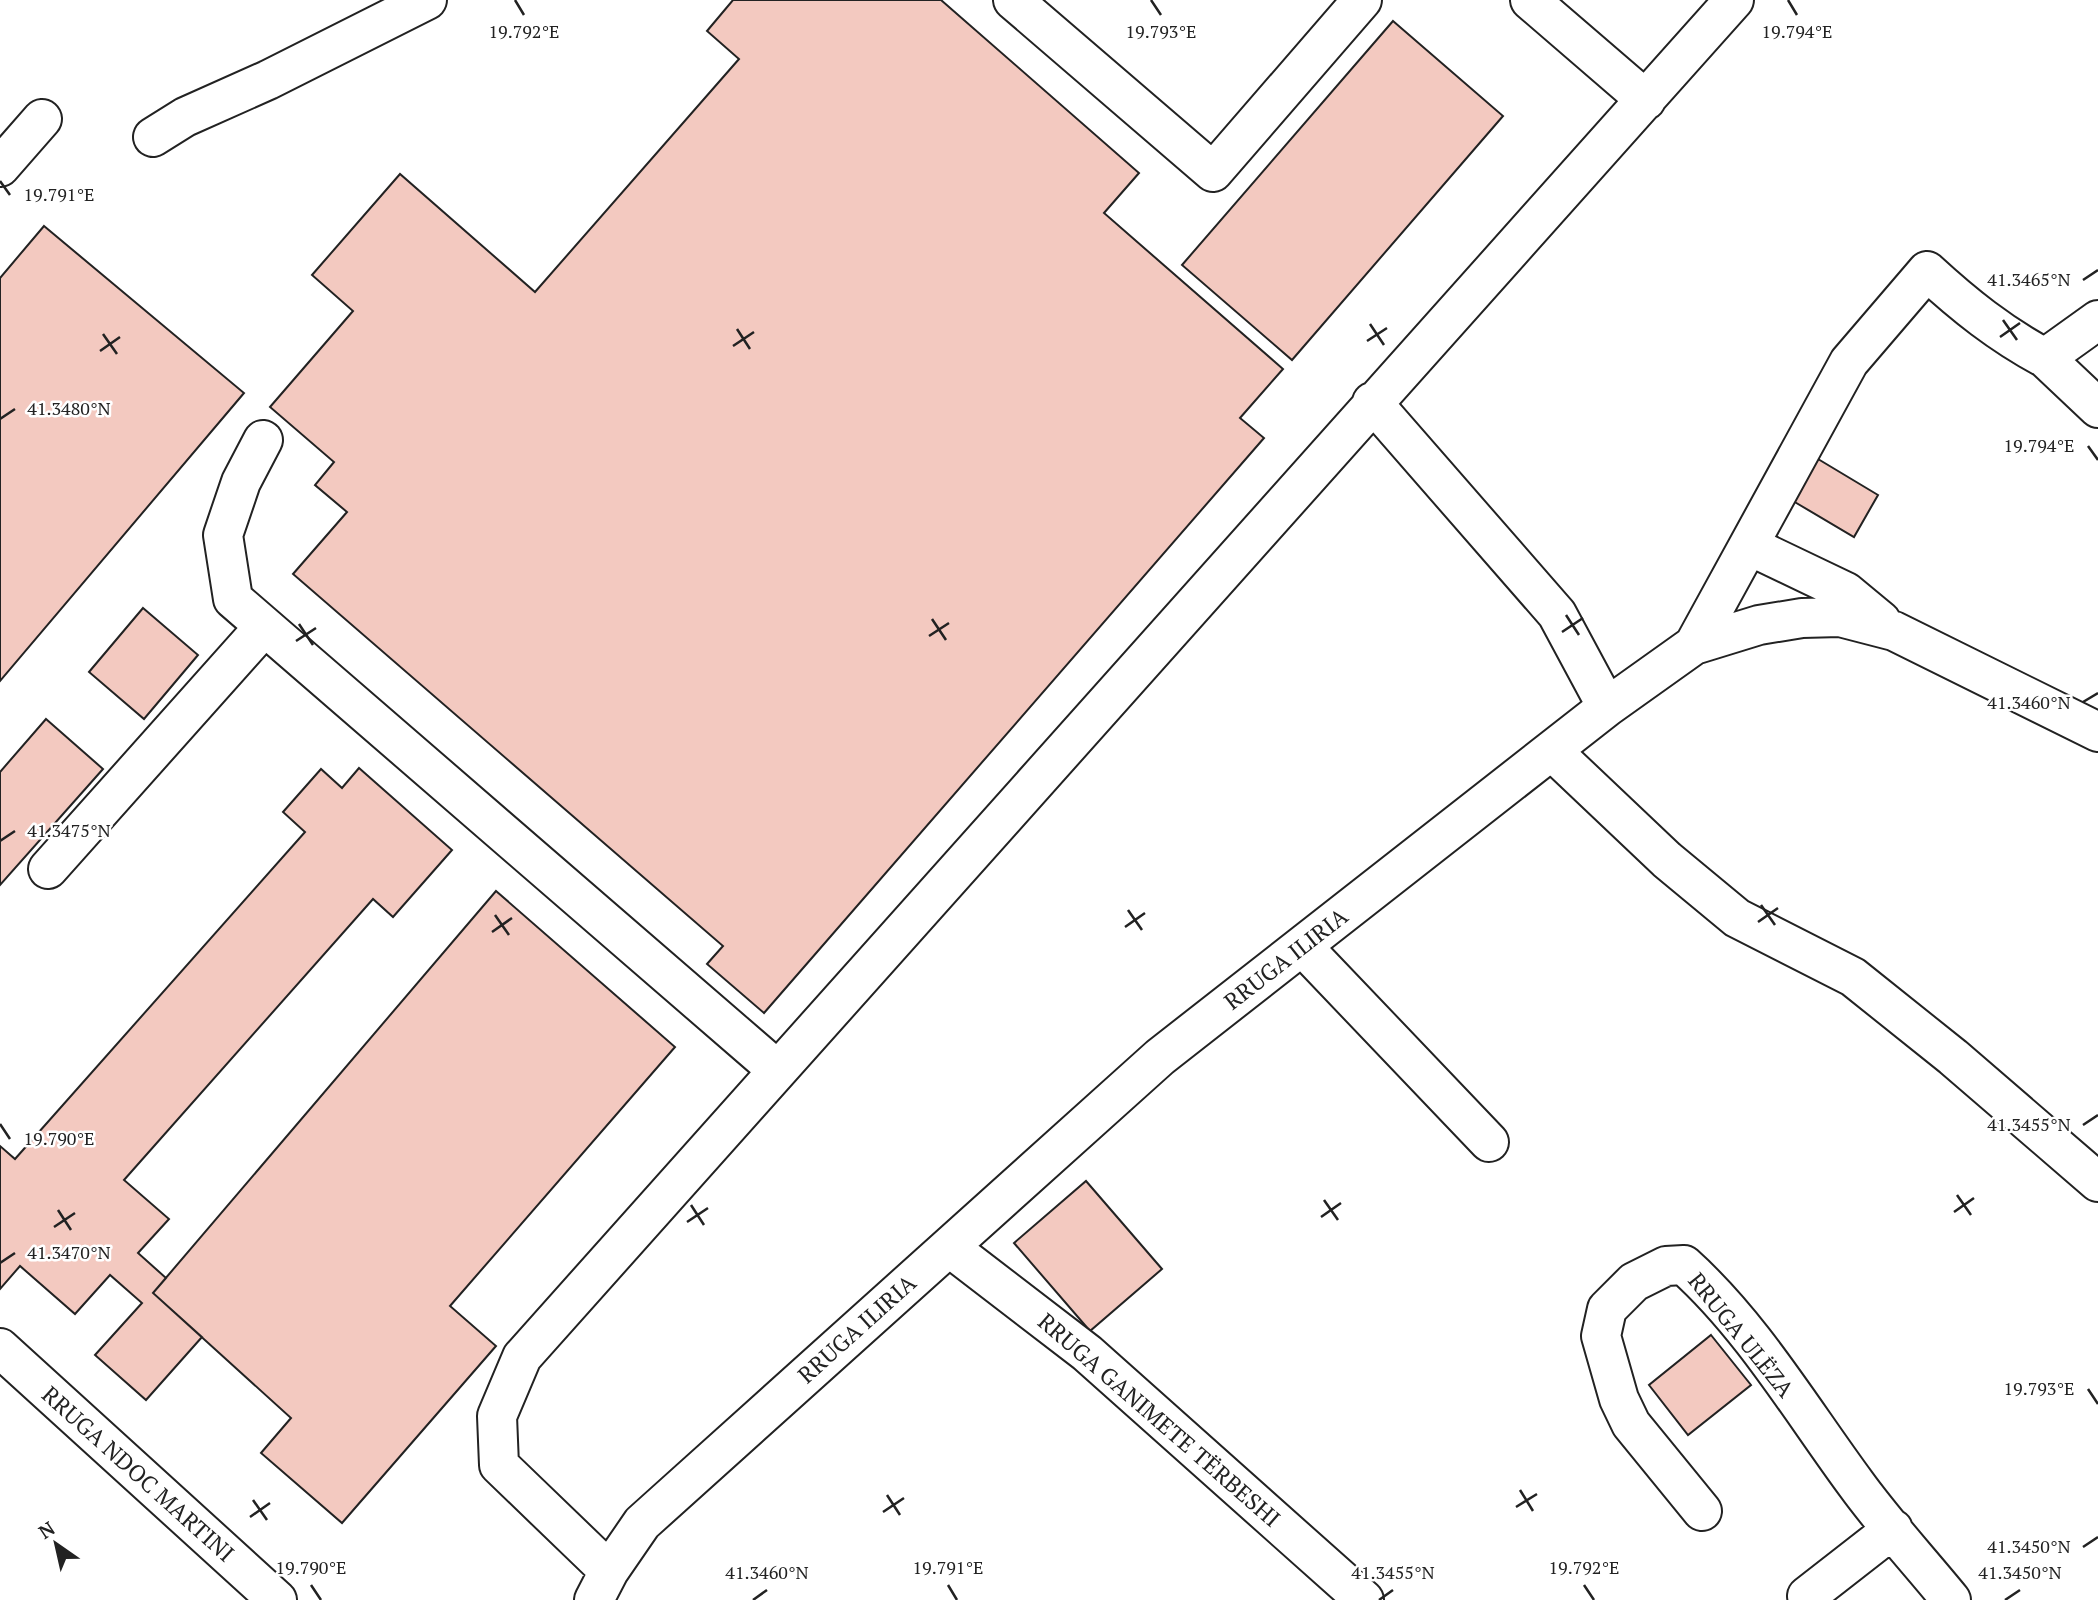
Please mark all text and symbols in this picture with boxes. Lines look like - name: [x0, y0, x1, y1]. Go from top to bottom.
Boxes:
- text: 19.792°E: [488, 19, 560, 43]
- text: 19.793°E: [1125, 19, 1197, 43]
- text: 19.794°E: [1761, 19, 1833, 43]
- text: 19.791°E: [23, 182, 95, 206]
- text: 41.3465°N: [1987, 267, 2071, 291]
- text: 41.3480°N: [27, 396, 111, 420]
- text: 19.794°E: [2003, 433, 2075, 457]
- text: 41.3460°N: [1987, 690, 2071, 714]
- text: 41.3475°N: [27, 818, 111, 842]
- street label: RRUGA ILIRIA: [1218, 900, 1354, 1017]
- text: 41.3455°N: [1987, 1112, 2071, 1136]
- text: 19.790°E: [23, 1126, 95, 1150]
- text: 41.3470°N: [27, 1240, 111, 1264]
- street label: RRUGA ULËZA: [1681, 1266, 1802, 1404]
- street label: RRUGA ILIRIA: [791, 1267, 923, 1390]
- street label: RRUGA GANIMETE TËRBESHI: [1032, 1306, 1287, 1533]
- text: 19.793°E: [2003, 1376, 2075, 1400]
- street label: RRUGA NDOC MARTINI: [36, 1380, 240, 1568]
- north arrow: [21, 1509, 91, 1579]
- text: 41.3450°N: [1987, 1534, 2071, 1558]
- text: 19.790°E: [275, 1555, 347, 1579]
- text: 19.791°E: [912, 1555, 984, 1579]
- text: 19.792°E: [1548, 1555, 1620, 1579]
- text: 41.3460°N: [725, 1560, 809, 1584]
- text: 41.3455°N: [1351, 1560, 1435, 1584]
- text: 41.3450°N: [1978, 1560, 2062, 1584]

